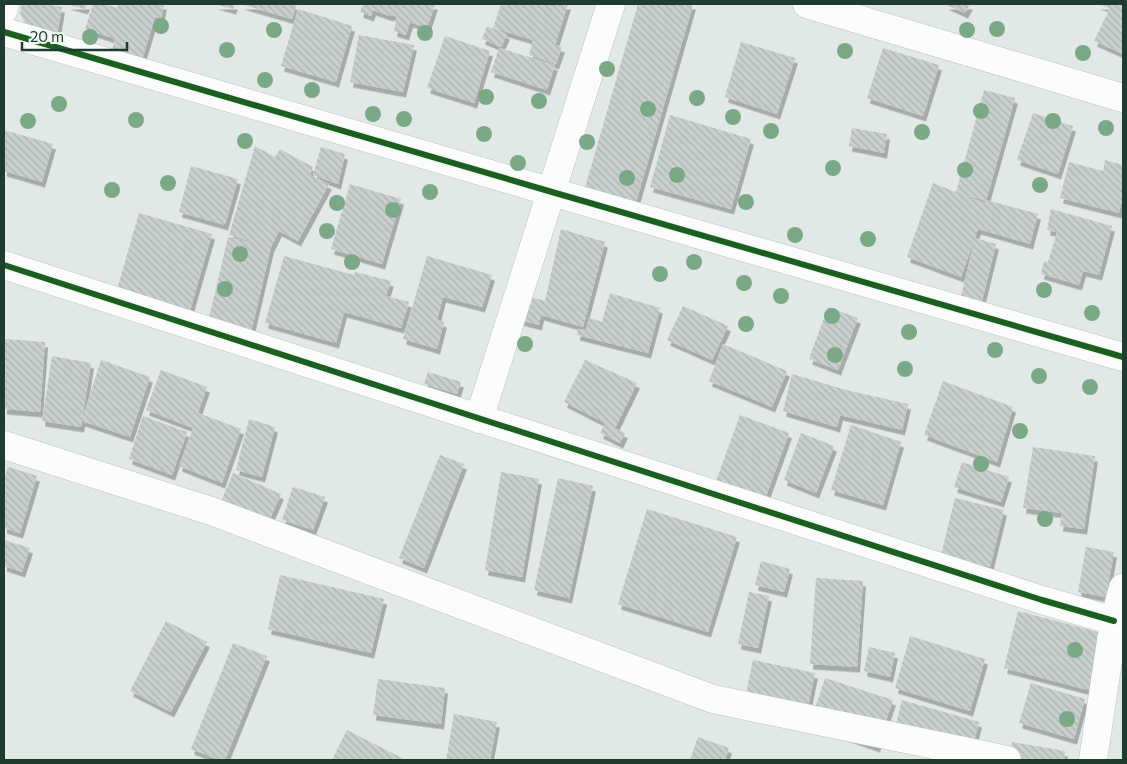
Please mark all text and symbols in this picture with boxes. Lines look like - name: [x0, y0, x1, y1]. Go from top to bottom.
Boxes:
- scale bar: [22, 20, 128, 52]
- text: 20 m: [30, 27, 64, 45]

